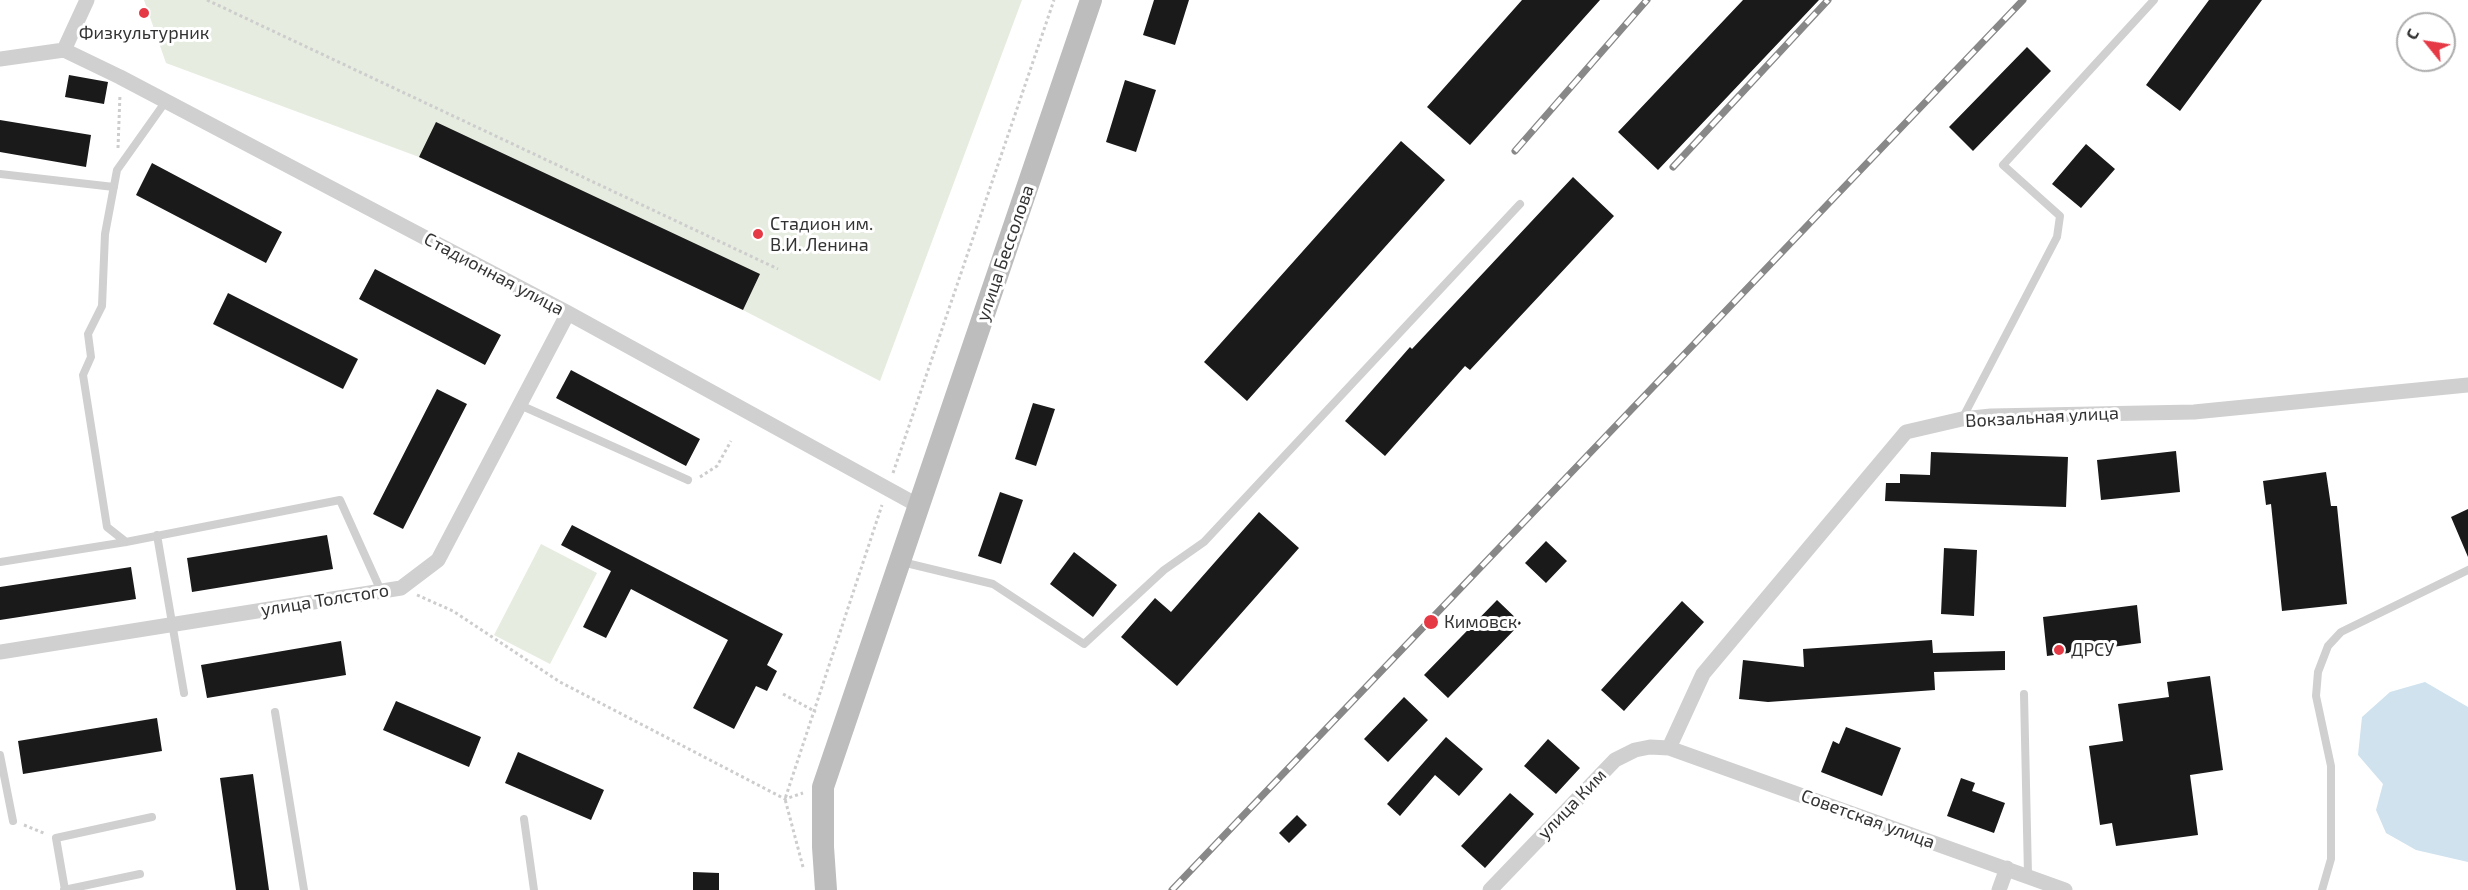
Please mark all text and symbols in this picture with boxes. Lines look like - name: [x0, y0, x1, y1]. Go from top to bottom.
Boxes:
- marker: Физкультурник: [137, 6, 151, 20]
- north arrow: [2396, 12, 2456, 72]
- place label: Физкультурник: [79, 22, 209, 44]
- text: С: [2401, 25, 2422, 43]
- street label: улица Бессолова: [972, 182, 1038, 324]
- place label: Стадион им. В.И. Ленина: [770, 213, 873, 256]
- marker: Стадион им. В.И. Ленина: [751, 227, 765, 241]
- street label: Стадионная улица: [420, 228, 568, 320]
- street label: Вокзальная улица: [1965, 402, 2119, 432]
- street label: улица Толстого: [259, 579, 391, 621]
- place label: Кимовск: [1444, 611, 1518, 633]
- marker: Кимовск: [1422, 613, 1440, 631]
- place label: ДРСУ: [2071, 639, 2114, 661]
- marker: ДРСУ: [2052, 643, 2066, 657]
- street label: улица Ким: [1533, 764, 1611, 844]
- street label: Советская улица: [1798, 785, 1938, 853]

